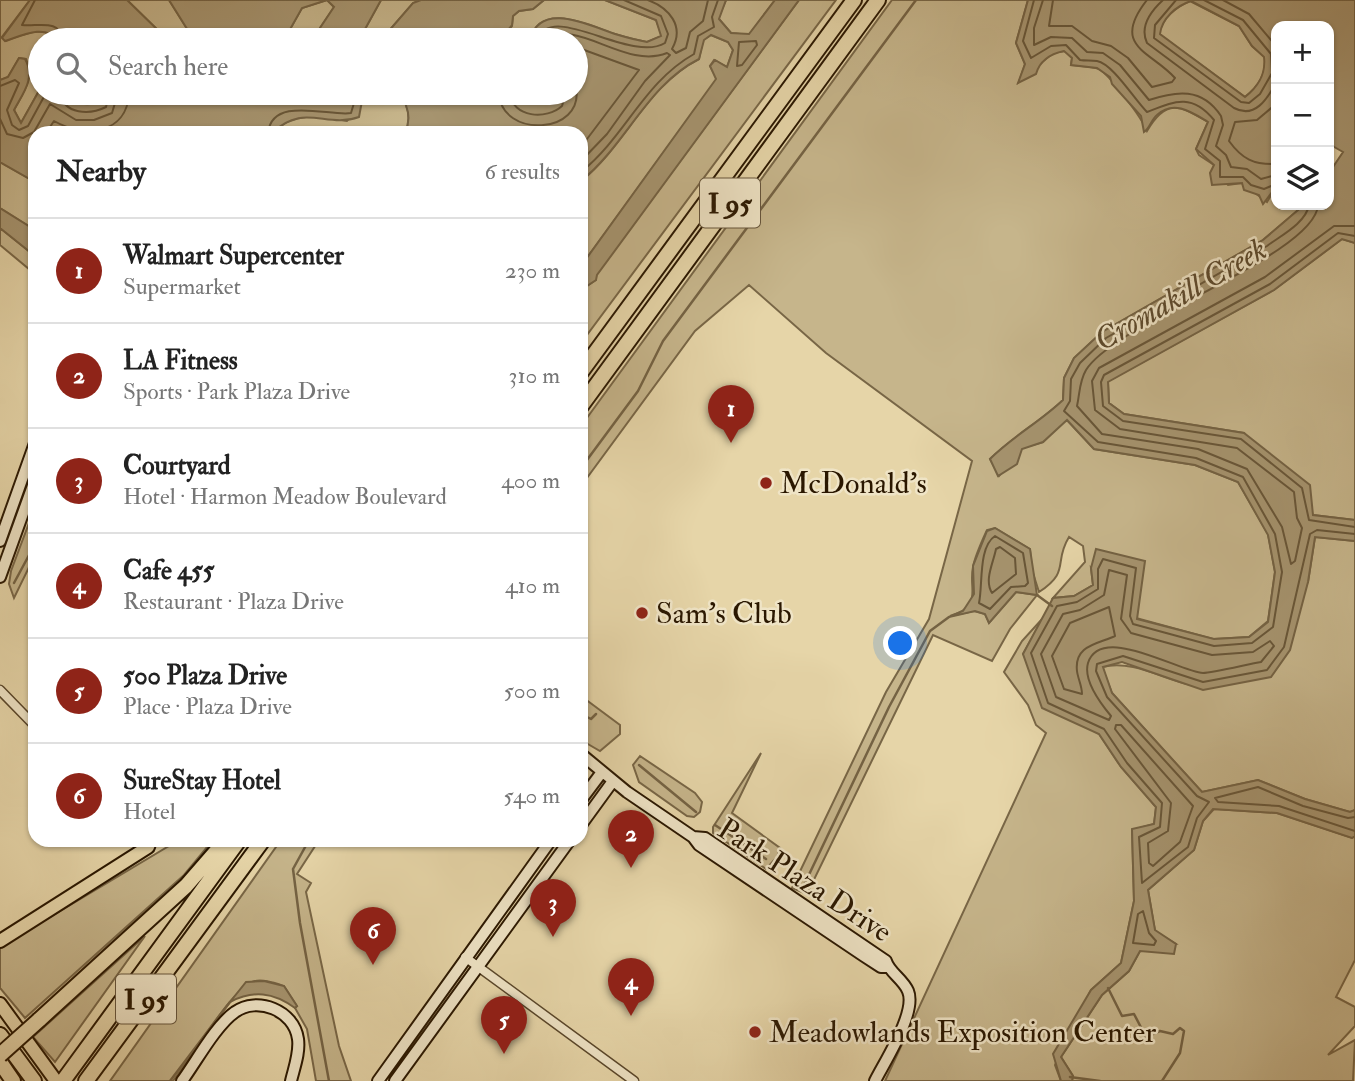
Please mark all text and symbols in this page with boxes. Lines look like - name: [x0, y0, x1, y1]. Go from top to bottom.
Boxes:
- map controls: [1271, 21, 1334, 210]
- button: +: [1271, 21, 1334, 84]
- search box: [28, 28, 588, 105]
- icon: search: [52, 48, 90, 86]
- text: Search here: [108, 51, 228, 83]
- button: −: [1271, 84, 1334, 147]
- button: layers: [1271, 147, 1334, 210]
- text: Nearby: [56, 153, 146, 190]
- text: 6 results: [485, 157, 560, 186]
- road number: I 95: [700, 178, 760, 228]
- water label: Cromakill Creek: [1087, 229, 1274, 360]
- text: Walmart Supercenter: [123, 240, 344, 272]
- text: 1: [75, 256, 83, 285]
- text: 230 m: [505, 256, 560, 285]
- text: Supermarket: [123, 272, 241, 301]
- text: LA Fitness: [123, 345, 238, 377]
- text: 2: [73, 361, 85, 390]
- text: 310 m: [509, 361, 560, 390]
- text: Sports · Park Plaza Drive: [123, 377, 350, 406]
- pin: 1: [708, 385, 754, 443]
- text: Courtyard: [123, 450, 231, 482]
- place label: McDonald's: [780, 465, 927, 502]
- text: 3: [75, 466, 83, 495]
- text: 400 m: [501, 466, 560, 495]
- marker: McDonald's: [758, 475, 774, 491]
- text: Hotel · Harmon Meadow Boulevard: [123, 482, 447, 511]
- text: Cafe 455: [123, 555, 214, 587]
- text: 4: [73, 571, 85, 600]
- text: 410 m: [505, 571, 560, 600]
- text: Restaurant · Plaza Drive: [123, 587, 344, 616]
- place label: Sam's Club: [656, 595, 792, 632]
- marker: Sam's Club: [634, 605, 650, 621]
- your location: [883, 626, 917, 660]
- text: 500 Plaza Drive: [123, 660, 287, 692]
- text: 5: [74, 676, 84, 705]
- text: 500 m: [504, 676, 560, 705]
- text: Place · Plaza Drive: [123, 692, 292, 721]
- text: SureStay Hotel: [123, 765, 281, 797]
- text: 6: [73, 781, 85, 810]
- text: 540 m: [504, 781, 560, 810]
- text: Hotel: [123, 797, 176, 826]
- pin: 2: [608, 810, 654, 868]
- street label: Park Plaza Drive: [711, 810, 899, 950]
- pin: 3: [530, 879, 576, 937]
- pin: 6: [350, 907, 396, 965]
- pin: 4: [608, 958, 654, 1016]
- road number: I 95: [116, 974, 176, 1024]
- pin: 5: [481, 996, 527, 1054]
- place label: Meadowlands Exposition Center: [769, 1014, 1156, 1051]
- marker: Meadowlands Exposition Center: [747, 1024, 763, 1040]

